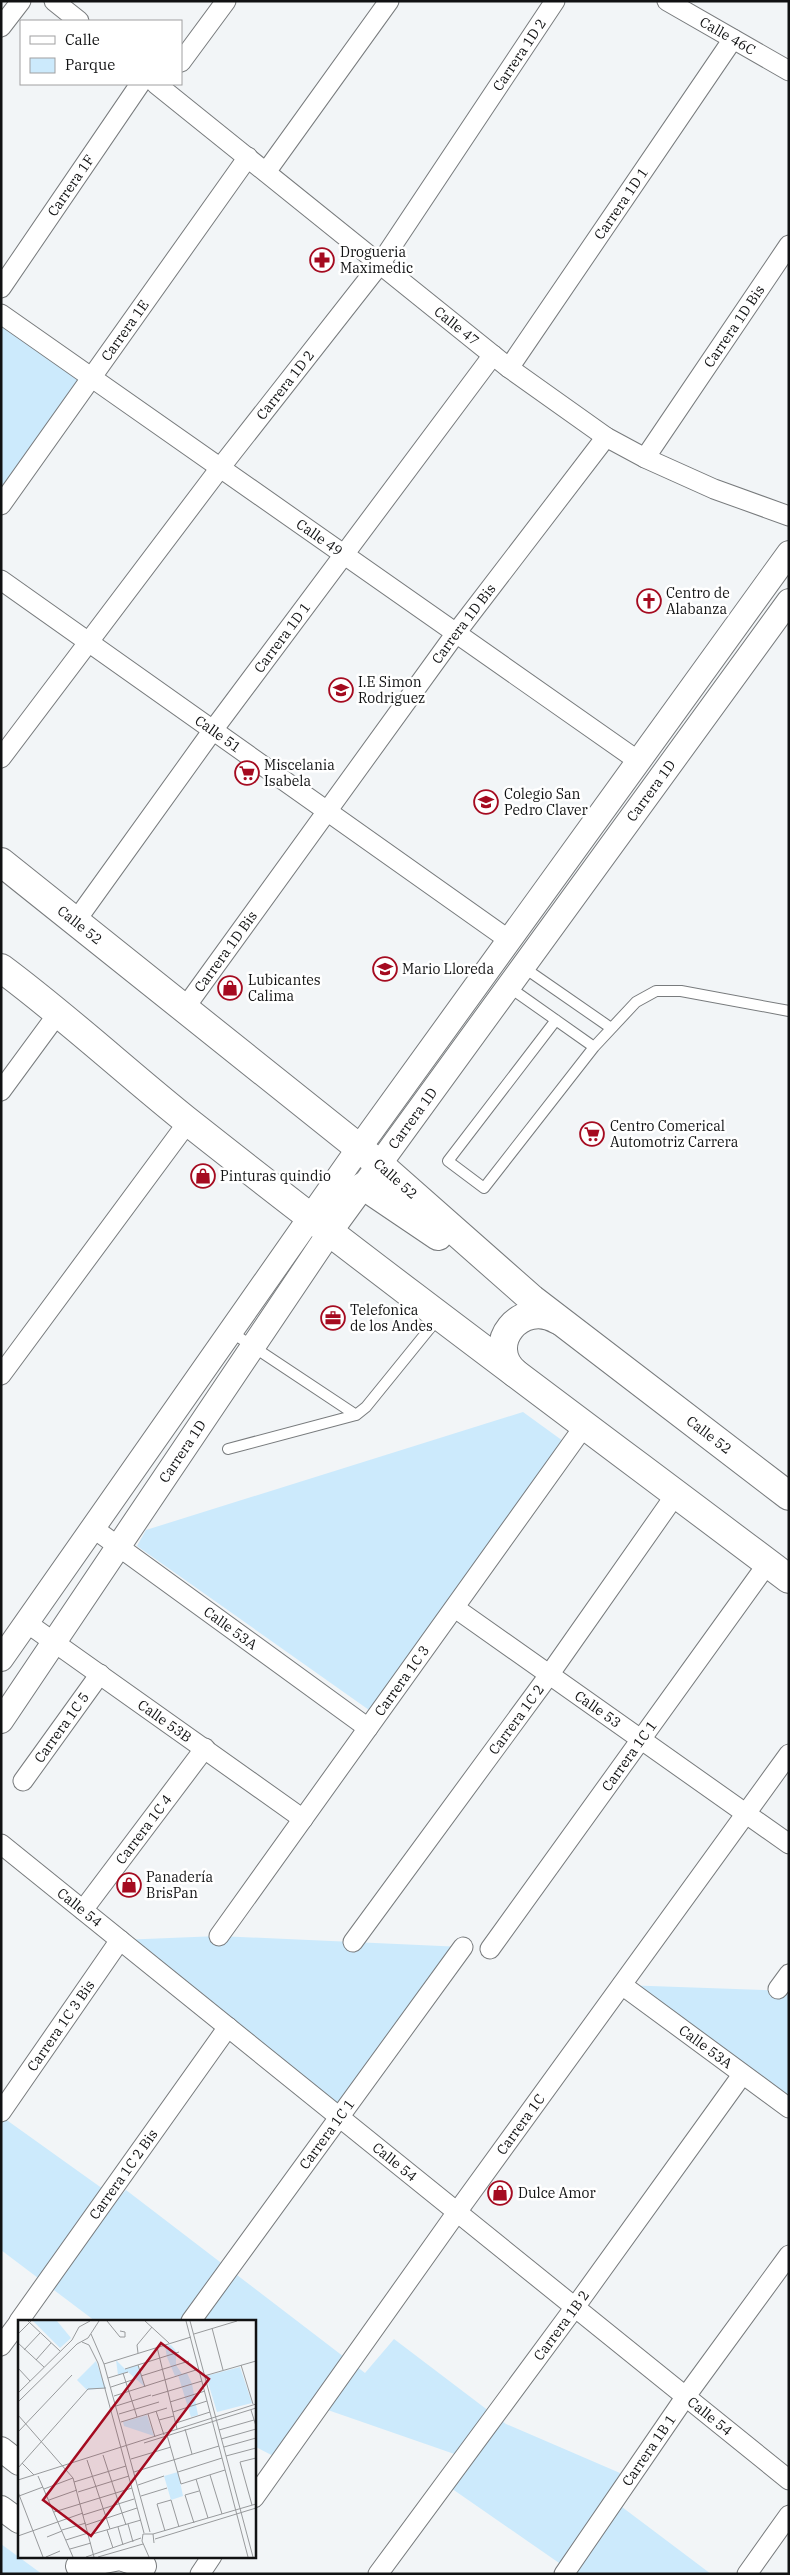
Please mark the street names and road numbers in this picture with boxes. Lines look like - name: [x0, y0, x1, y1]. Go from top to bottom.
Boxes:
- street label: Calle 46C: [696, 13, 759, 59]
- street label: Carrera 1D 2: [489, 15, 550, 95]
- street label: Carrera 1F: [43, 151, 98, 220]
- street label: Carrera 1D 1: [590, 164, 652, 243]
- street label: Carrera 1D Bis: [700, 281, 768, 371]
- street label: Carrera 1E: [97, 296, 153, 365]
- street label: Calle 47: [431, 302, 483, 349]
- street label: Carrera 1D 2: [252, 346, 318, 423]
- street label: Calle 49: [293, 515, 346, 560]
- street label: Carrera 1D Bis: [428, 580, 500, 667]
- street label: Carrera 1D 1: [250, 599, 314, 676]
- street label: Calle 51: [191, 711, 245, 756]
- street label: Carrera 1D: [623, 756, 679, 825]
- street label: Calle 52: [54, 902, 106, 948]
- street label: Carrera 1D Bis: [190, 907, 261, 996]
- street label: Carrera 1D: [384, 1084, 441, 1153]
- street label: Calle 52: [370, 1155, 421, 1203]
- street label: Calle 52: [683, 1412, 735, 1458]
- street label: Carrera 1D: [155, 1416, 210, 1486]
- street label: Calle 53A: [200, 1602, 261, 1654]
- street label: Carrera 1C 3: [370, 1642, 433, 1720]
- street label: Carrera 1C 2: [485, 1681, 548, 1758]
- street label: Calle 53: [571, 1686, 625, 1732]
- street label: Carrera 1C 5: [30, 1689, 93, 1766]
- street label: Calle 53B: [134, 1696, 195, 1746]
- street label: Carrera 1C 1: [598, 1717, 661, 1795]
- street label: Carrera 1C 4: [112, 1791, 176, 1868]
- street label: Calle 54: [53, 1884, 106, 1931]
- street label: Carrera 1C 3 Bis: [23, 1977, 99, 2075]
- street label: Calle 53A: [675, 2021, 736, 2073]
- street label: Carrera 1C: [492, 2090, 549, 2158]
- street label: Carrera 1C 1: [295, 2095, 358, 2173]
- street label: Carrera 1C 2 Bis: [85, 2125, 162, 2223]
- street label: Calle 54: [369, 2138, 421, 2185]
- street label: Carrera 1B 2: [530, 2287, 593, 2364]
- street label: Calle 54: [684, 2393, 736, 2440]
- street label: Carrera 1B 1: [618, 2411, 680, 2490]

